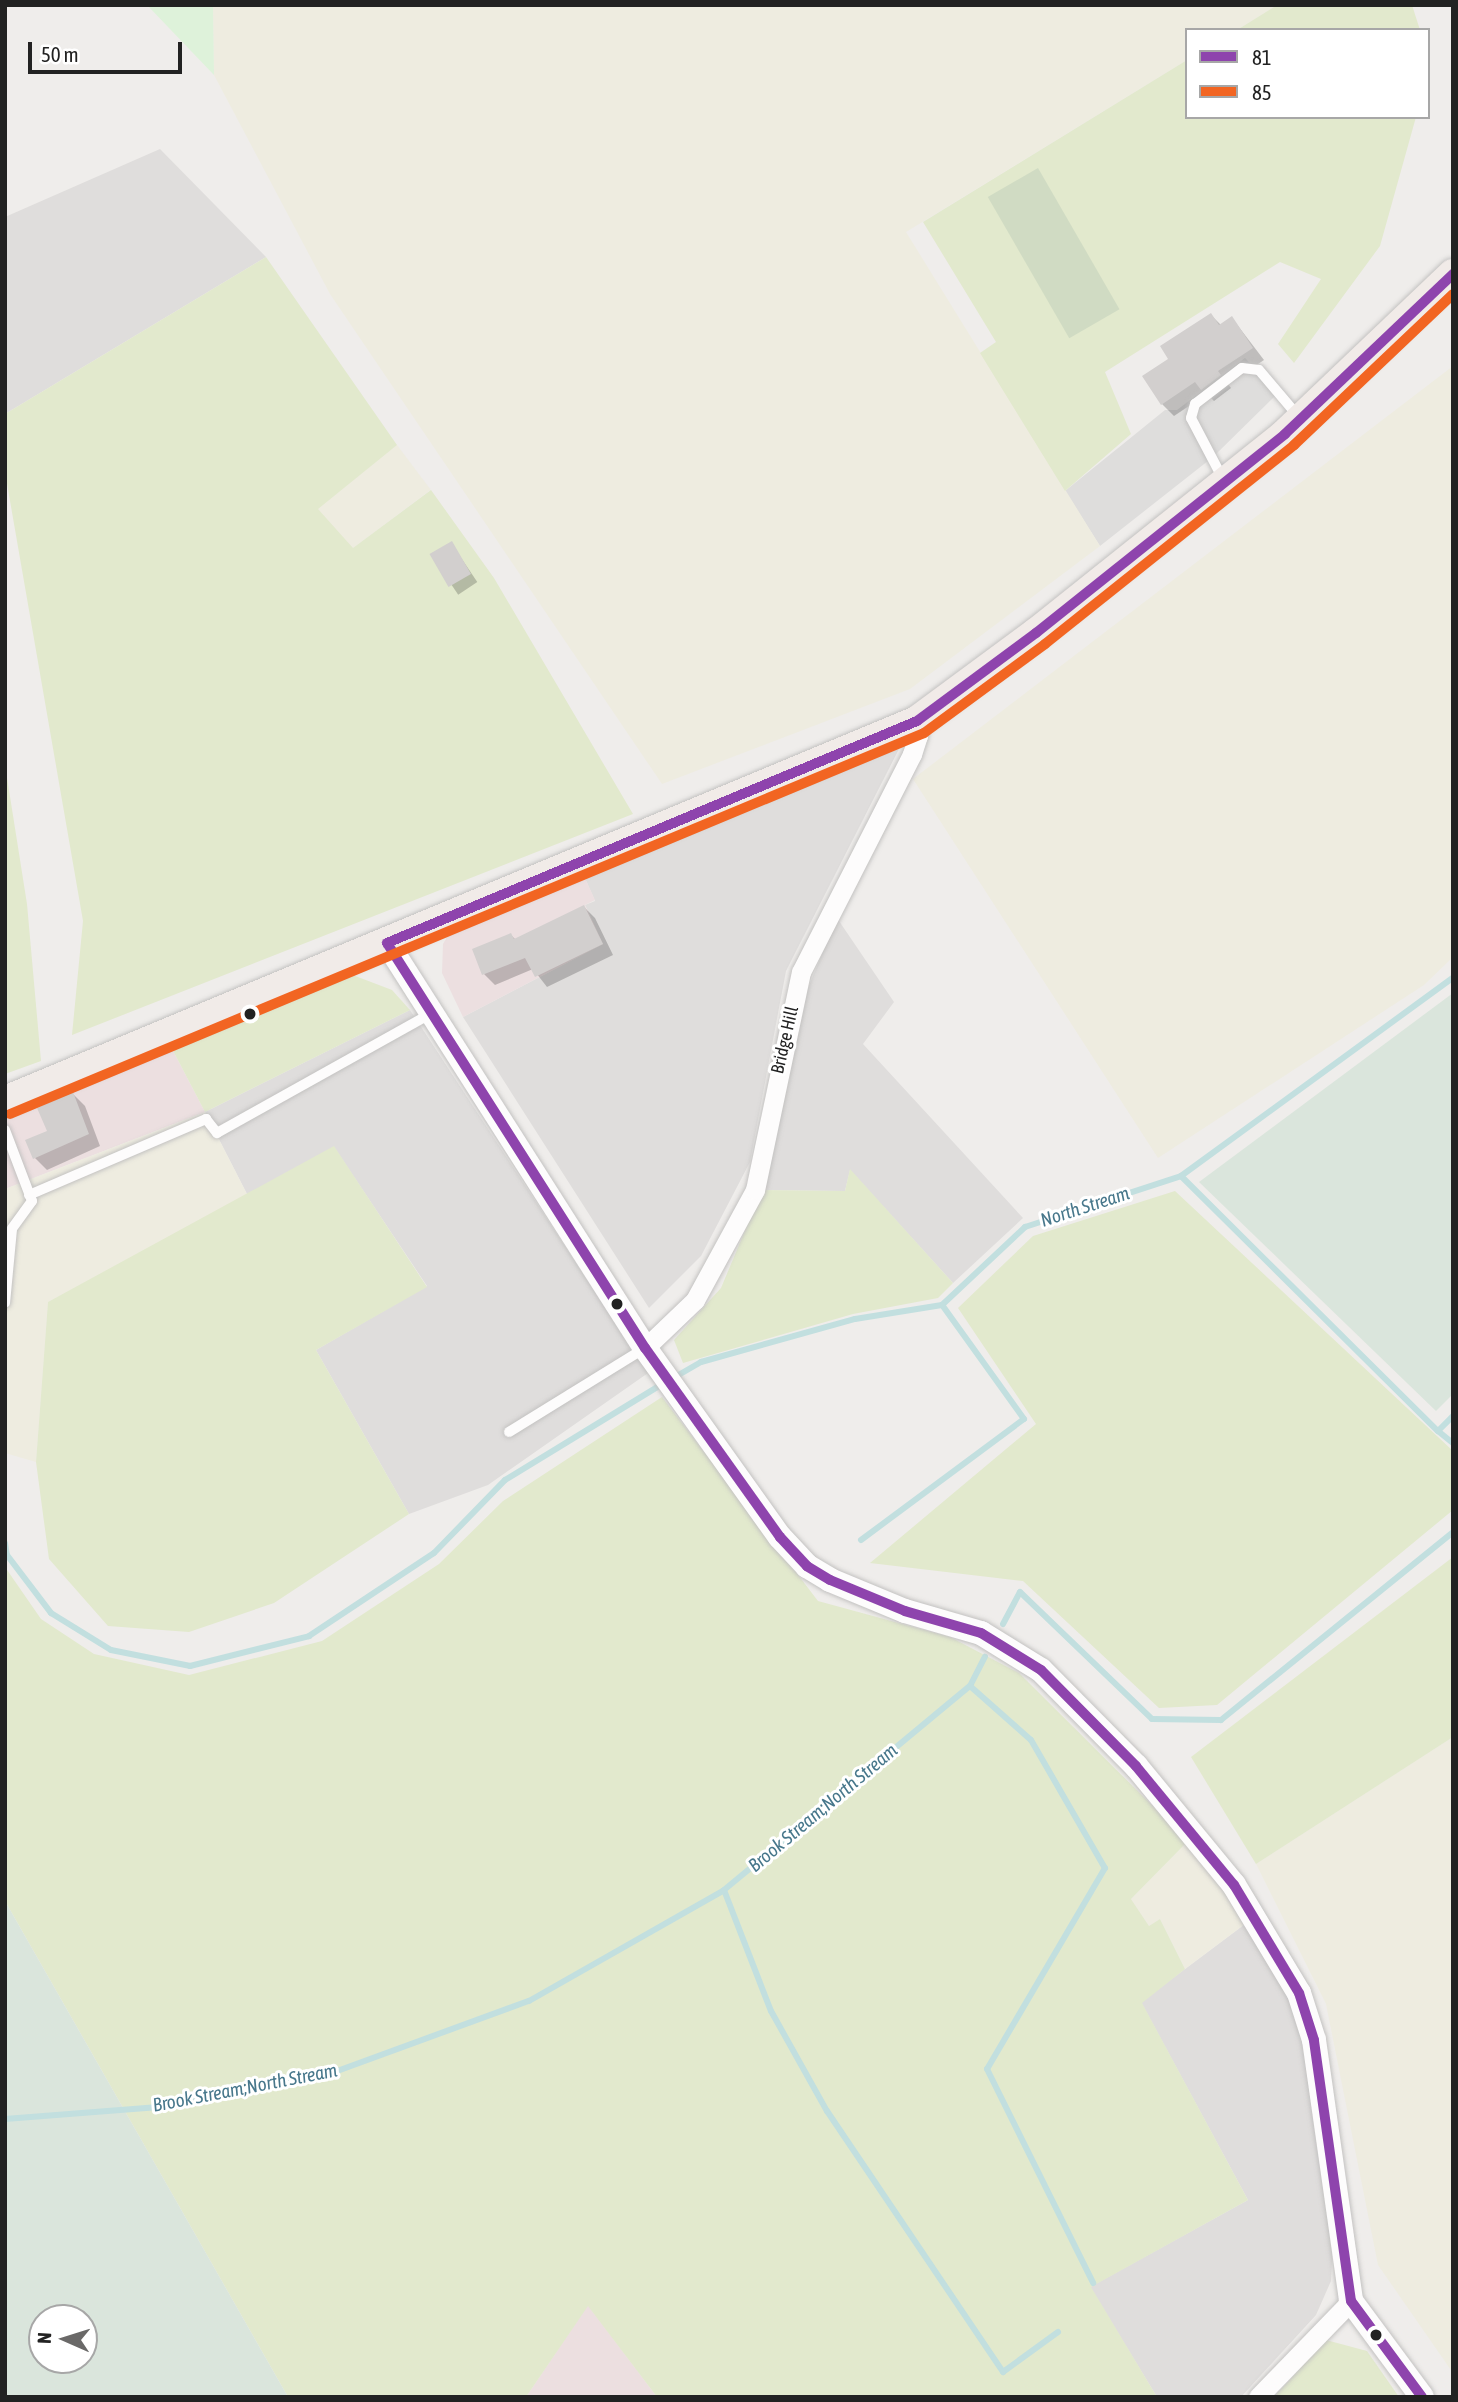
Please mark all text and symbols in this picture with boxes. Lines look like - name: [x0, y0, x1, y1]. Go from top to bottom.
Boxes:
- scale bar: [32, 28, 186, 72]
- legend: [1185, 28, 1430, 119]
- text: 50 m: [41, 42, 79, 66]
- text: 81: [1252, 45, 1272, 69]
- text: 85: [1252, 80, 1272, 104]
- street label: Bridge Hill: [767, 1004, 803, 1076]
- unlabelled marker: [243, 1007, 257, 1021]
- water label: North Stream: [1038, 1182, 1132, 1232]
- unlabelled marker: [610, 1297, 624, 1311]
- water label: Brook Stream;North Stream: [744, 1739, 902, 1877]
- water label: Brook Stream;North Stream: [151, 2059, 339, 2117]
- north arrow: [28, 2304, 98, 2374]
- unlabelled marker: [1369, 2328, 1383, 2342]
- text: N: [33, 2332, 55, 2344]

